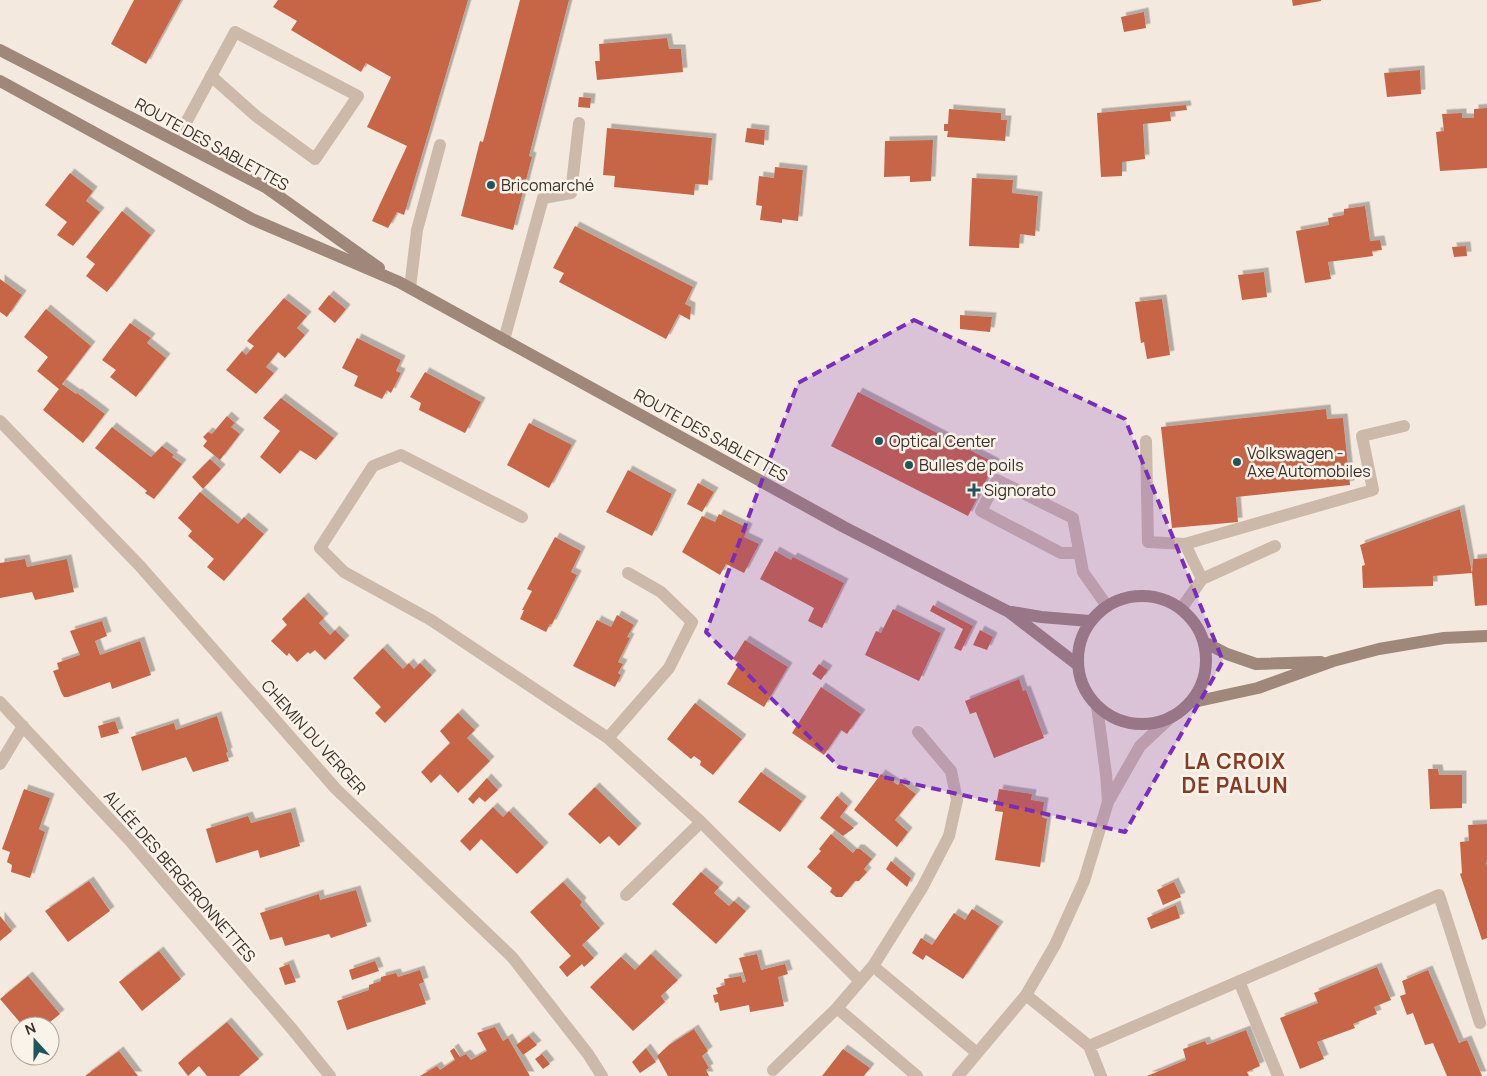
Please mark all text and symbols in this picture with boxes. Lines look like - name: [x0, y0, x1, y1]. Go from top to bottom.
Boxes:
- street label: ROUTE DES SABLETTES: [131, 92, 293, 196]
- place label: Bricomarché: [501, 174, 594, 196]
- marker: Bricomarché: [485, 179, 497, 191]
- street label: ROUTE DES SABLETTES: [630, 383, 792, 487]
- place label: Optical Center: [889, 430, 996, 452]
- marker: Optical Center: [873, 435, 885, 447]
- place label: Volkswagen - Axe Automobiles: [1247, 442, 1371, 482]
- place label: Bulles de poils: [919, 454, 1024, 476]
- marker: Volkswagen - Axe Automobiles: [1231, 456, 1243, 468]
- marker: Bulles de poils: [903, 459, 915, 471]
- place label: Signorato: [984, 479, 1056, 501]
- marker: Signorato: [968, 484, 980, 496]
- street label: CHEMIN DU VERGER: [257, 675, 371, 799]
- district label: LA CROIX DE PALUN: [1181, 747, 1289, 799]
- street label: ALLÉE DES BERGERONNETTES: [99, 785, 261, 967]
- north arrow: [10, 1016, 60, 1066]
- text: N: [22, 1018, 38, 1039]

